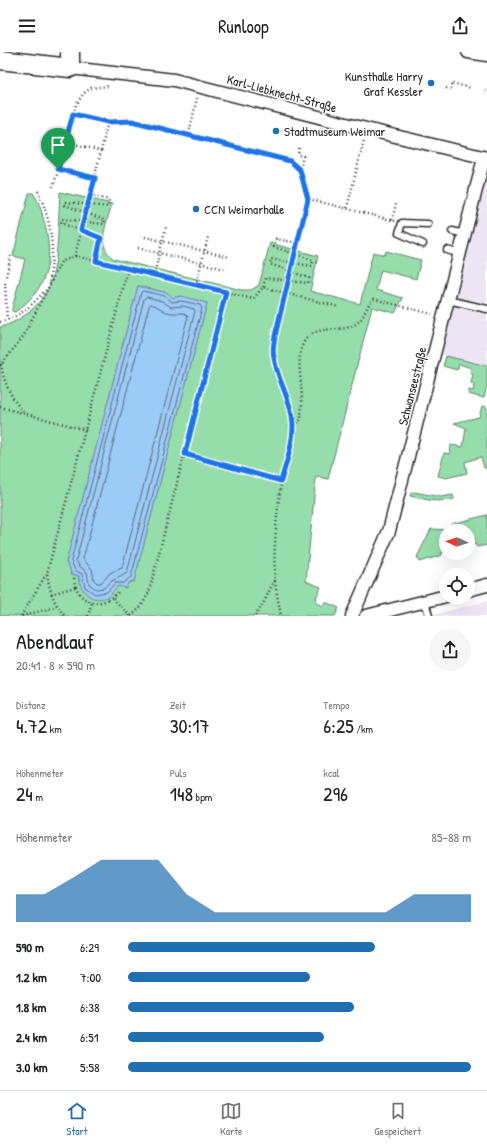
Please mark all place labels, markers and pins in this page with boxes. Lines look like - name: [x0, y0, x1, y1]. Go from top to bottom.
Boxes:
- place label: Kunsthalle Harry Graf Kessler: [345, 67, 423, 100]
- marker: Kunsthalle Harry Graf Kessler: [426, 78, 436, 88]
- place label: Stadtmuseum Weimar: [284, 122, 385, 140]
- marker: Stadtmuseum Weimar: [271, 126, 281, 136]
- pin: [41, 128, 75, 169]
- place label: CCN Weimarhalle: [204, 200, 285, 218]
- marker: CCN Weimarhalle: [191, 204, 201, 214]

